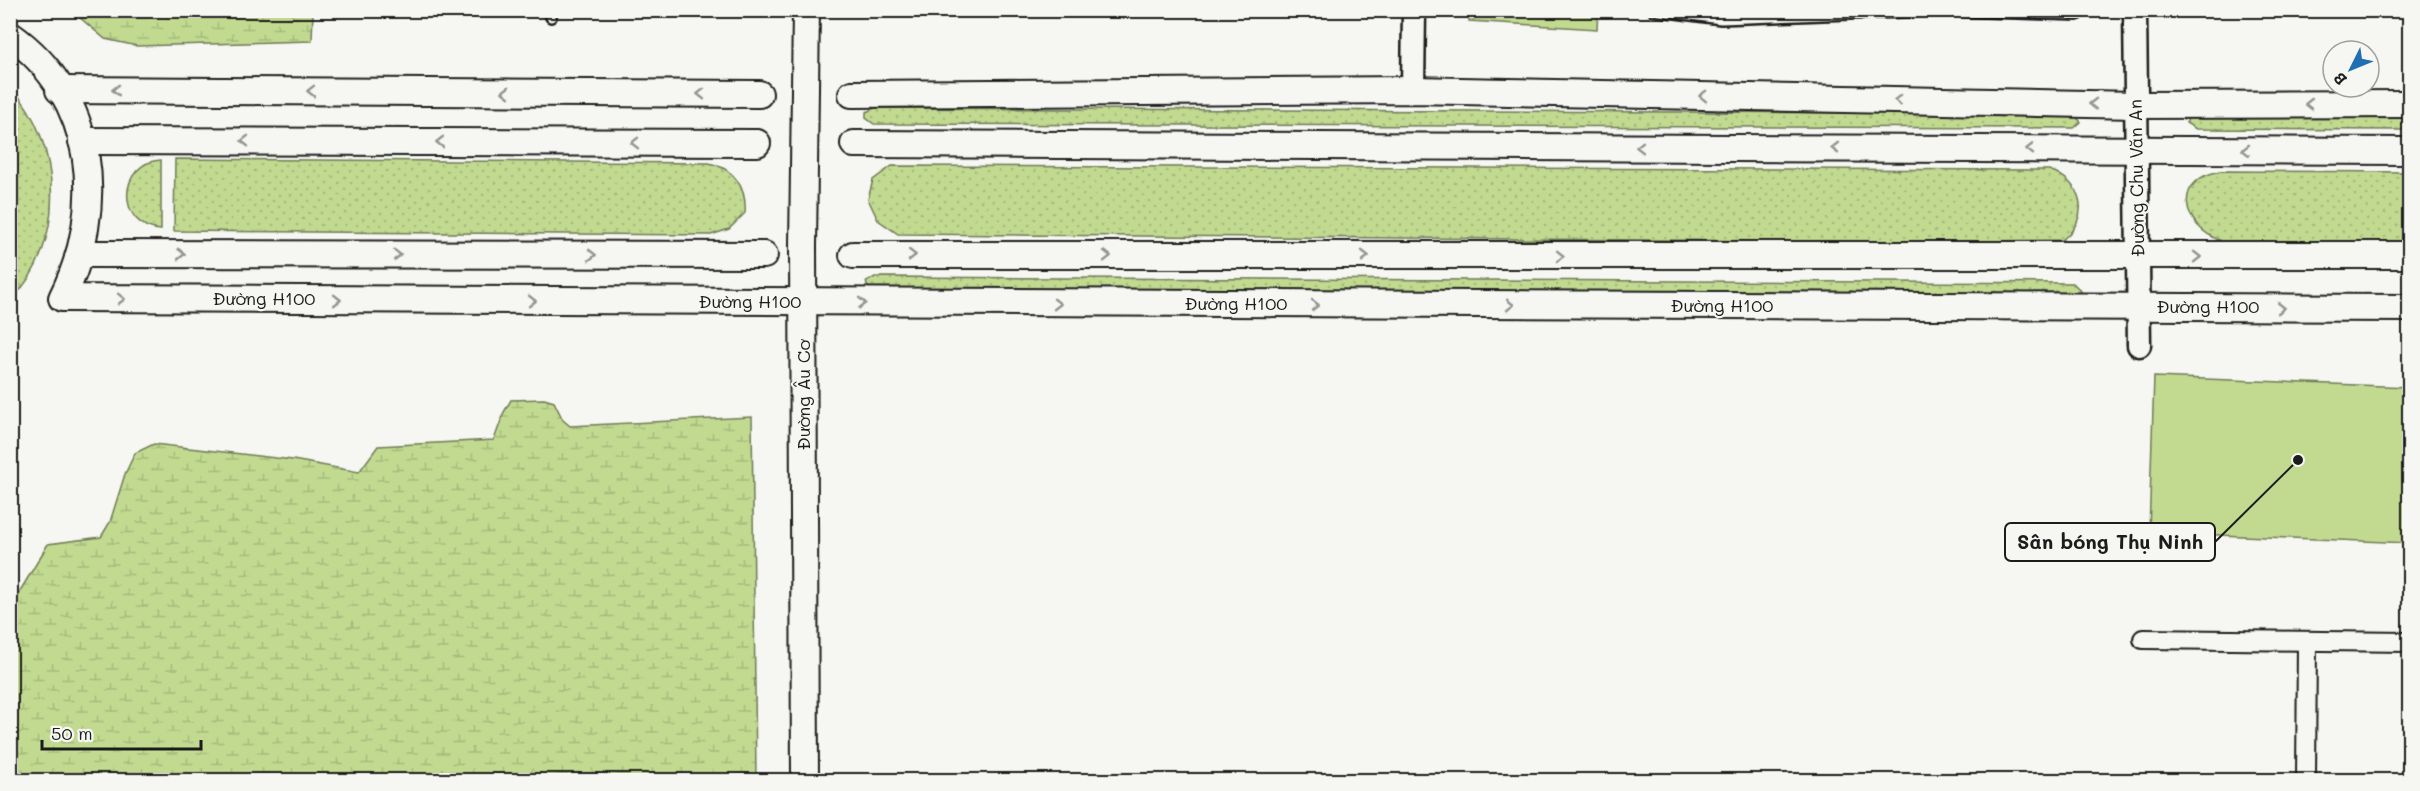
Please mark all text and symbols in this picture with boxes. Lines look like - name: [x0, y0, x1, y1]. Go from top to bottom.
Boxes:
- north arrow: [2321, 39, 2381, 99]
- text: B: [2328, 68, 2351, 91]
- one-way arrow: [111, 84, 120, 96]
- one-way arrow: [306, 85, 315, 97]
- one-way arrow: [501, 86, 510, 98]
- one-way arrow: [696, 87, 705, 100]
- one-way arrow: [1699, 90, 1708, 102]
- one-way arrow: [1894, 94, 1903, 106]
- one-way arrow: [2089, 98, 2098, 110]
- one-way arrow: [2305, 98, 2314, 111]
- street label: Đường Chu Văn An: [2123, 99, 2149, 257]
- one-way arrow: [241, 135, 250, 147]
- one-way arrow: [436, 136, 445, 148]
- one-way arrow: [631, 137, 640, 149]
- one-way arrow: [1636, 141, 1645, 153]
- one-way arrow: [1831, 142, 1840, 154]
- one-way arrow: [2026, 143, 2035, 155]
- one-way arrow: [2242, 144, 2251, 156]
- one-way arrow: [177, 248, 186, 260]
- one-way arrow: [393, 249, 402, 261]
- one-way arrow: [588, 249, 597, 261]
- one-way arrow: [907, 249, 916, 261]
- one-way arrow: [1102, 250, 1111, 262]
- one-way arrow: [1360, 250, 1369, 262]
- one-way arrow: [1555, 250, 1564, 262]
- one-way arrow: [2192, 251, 2201, 263]
- street label: Đường H100: [213, 286, 315, 310]
- street label: Đường H100: [699, 289, 801, 313]
- street label: Đường H100: [1185, 291, 1287, 315]
- one-way arrow: [116, 292, 125, 305]
- street label: Đường H100: [1671, 293, 1773, 317]
- one-way arrow: [332, 294, 341, 306]
- street label: Đường H100: [2157, 294, 2259, 318]
- one-way arrow: [527, 295, 536, 307]
- one-way arrow: [858, 297, 867, 309]
- one-way arrow: [1053, 298, 1062, 310]
- one-way arrow: [1311, 299, 1320, 311]
- one-way arrow: [1506, 299, 1515, 311]
- one-way arrow: [2277, 302, 2286, 314]
- street label: Đường Âu Cơ: [791, 338, 815, 450]
- callout: Sân bóng Thụ Ninh: [2005, 523, 2215, 561]
- text: Sân bóng Thụ Ninh: [2017, 528, 2203, 554]
- scale bar: [42, 713, 201, 751]
- text: 50 m: [51, 721, 93, 745]

